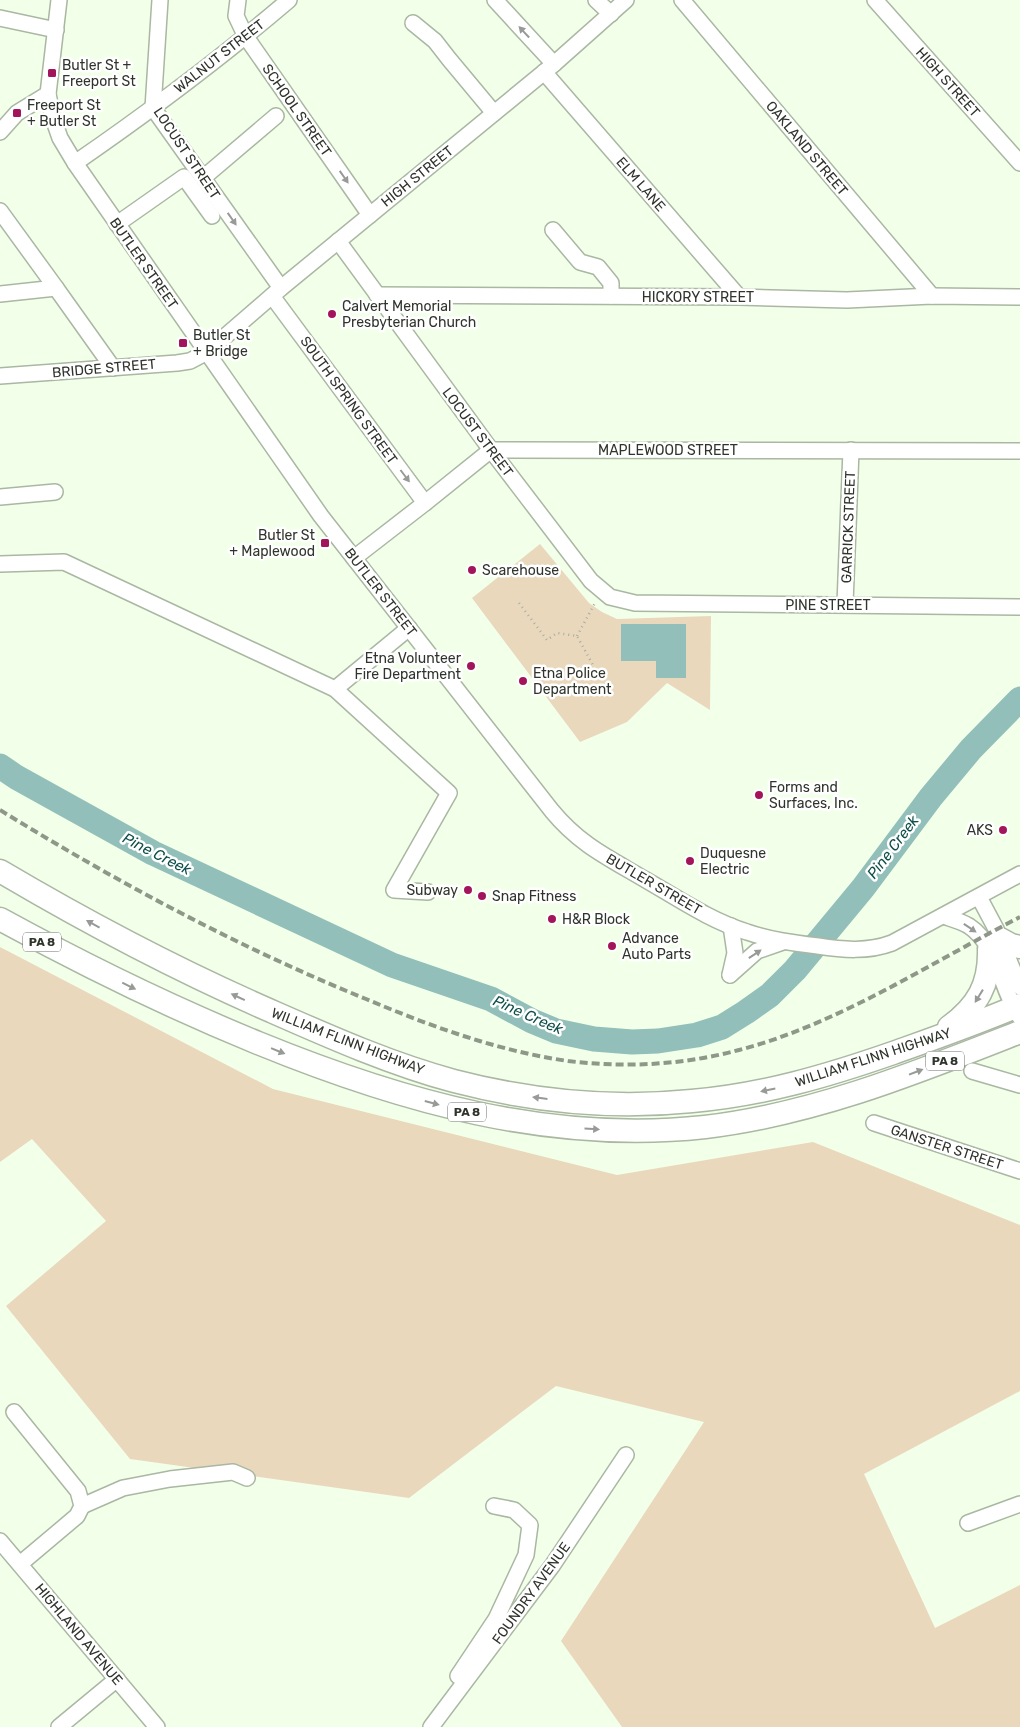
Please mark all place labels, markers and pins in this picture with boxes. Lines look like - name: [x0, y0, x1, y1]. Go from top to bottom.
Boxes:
- place label: Butler St + Freeport St: [62, 57, 136, 90]
- marker: Butler St + Freeport St: [46, 67, 58, 79]
- place label: Freeport St + Butler St: [27, 97, 101, 130]
- marker: Freeport St + Butler St: [11, 107, 23, 119]
- place label: Calvert Memorial Presbyterian Church: [342, 298, 476, 331]
- marker: Calvert Memorial Presbyterian Church: [326, 308, 338, 320]
- place label: Butler St + Bridge: [193, 327, 251, 360]
- marker: Butler St + Bridge: [177, 337, 189, 349]
- place label: Butler St + Maplewood: [229, 527, 316, 560]
- marker: Butler St + Maplewood: [319, 537, 331, 549]
- place label: Scarehouse: [482, 562, 559, 579]
- marker: Scarehouse: [466, 564, 478, 576]
- place label: Etna Volunteer Fire Department: [354, 650, 462, 683]
- marker: Etna Volunteer Fire Department: [465, 660, 477, 672]
- place label: Etna Police Department: [533, 665, 612, 698]
- marker: Etna Police Department: [517, 675, 529, 687]
- place label: Forms and Surfaces, Inc.: [769, 779, 858, 812]
- marker: Forms and Surfaces, Inc.: [753, 789, 765, 801]
- place label: AKS: [967, 822, 993, 839]
- marker: AKS: [997, 824, 1009, 836]
- place label: Duquesne Electric: [700, 845, 766, 878]
- marker: Duquesne Electric: [684, 855, 696, 867]
- place label: Subway: [406, 882, 458, 899]
- marker: Subway: [462, 884, 474, 896]
- place label: Snap Fitness: [492, 888, 576, 905]
- marker: Snap Fitness: [476, 890, 488, 902]
- place label: H&R Block: [562, 911, 631, 928]
- marker: H&R Block: [546, 913, 558, 925]
- place label: Advance Auto Parts: [622, 930, 691, 963]
- marker: Advance Auto Parts: [606, 940, 618, 952]

